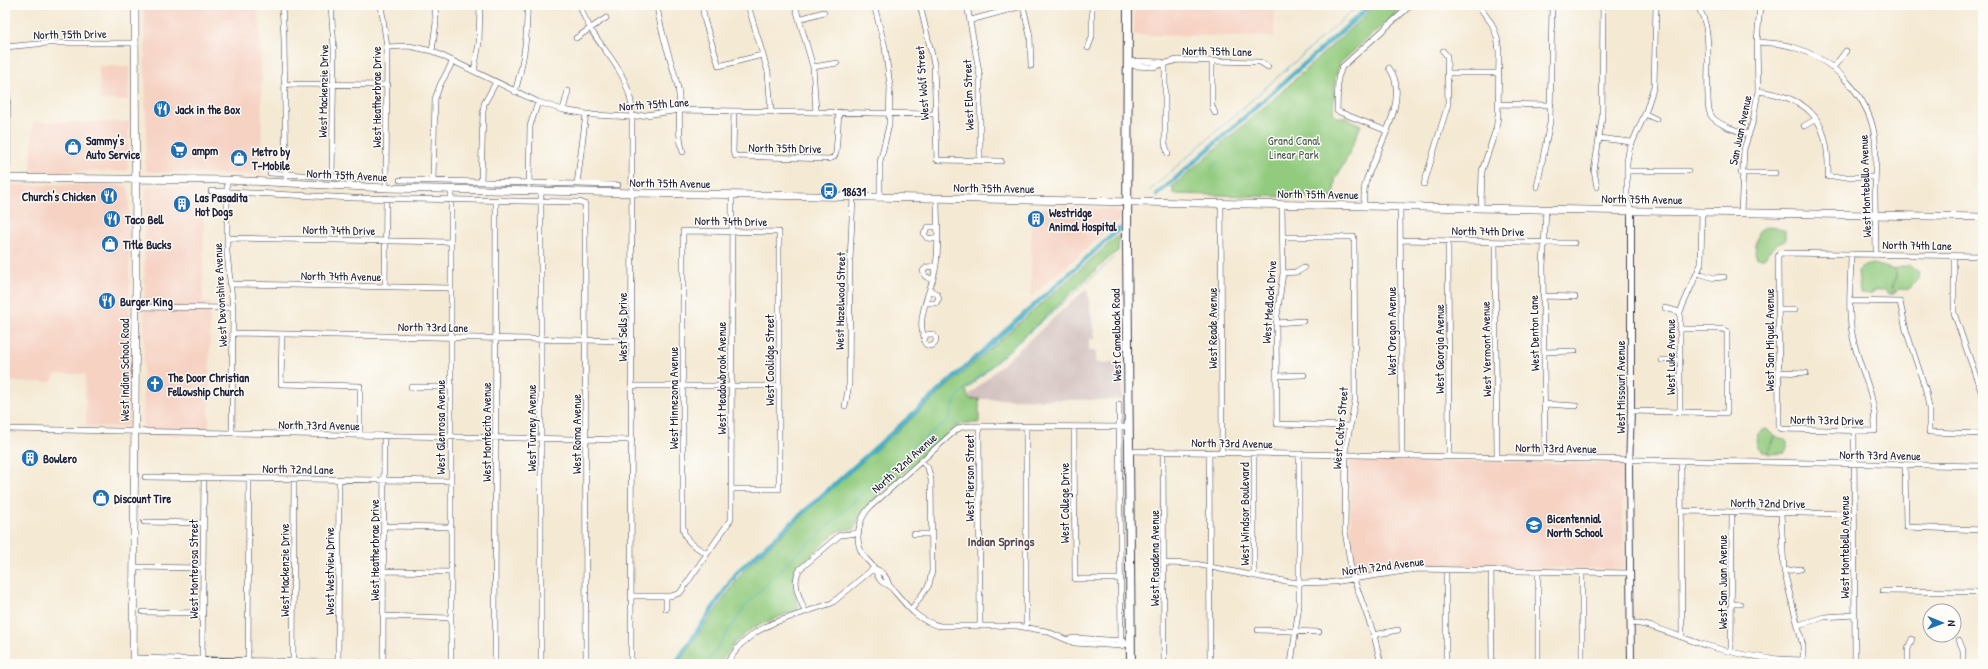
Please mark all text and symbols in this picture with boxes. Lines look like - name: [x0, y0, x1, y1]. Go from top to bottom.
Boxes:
- street label: North 75th Drive: [33, 25, 107, 43]
- street label: North 75th Lane: [1182, 42, 1252, 60]
- street label: West Mackenzie Drive: [314, 44, 332, 138]
- street label: West Wolf Street: [911, 45, 933, 121]
- street label: West Heatherbrae Drive: [368, 46, 385, 148]
- street label: West Elm Street: [958, 58, 978, 131]
- street label: North 75th Lane: [618, 93, 690, 115]
- street label: San Juan Avenue: [1724, 93, 1756, 166]
- restaurant icon: Jack in the Box: [152, 99, 172, 119]
- place label: Jack in the Box: [175, 101, 241, 118]
- place label: Sammy's Auto Service: [86, 132, 140, 163]
- park label: Grand Canal Linear Park: [1268, 132, 1321, 163]
- street label: West Montebello Avenue: [1855, 134, 1875, 238]
- shop icon: Sammy's Auto Service: [63, 137, 83, 157]
- street label: North 75th Drive: [748, 139, 822, 157]
- supermarket icon: ampm: [169, 140, 189, 160]
- place label: ampm: [192, 142, 218, 160]
- place label: Metro by T-Mobile: [251, 143, 290, 174]
- shop icon: Metro by T-Mobile: [229, 148, 249, 168]
- street label: North 75th Avenue: [306, 164, 388, 186]
- street label: North 75th Avenue: [629, 174, 711, 192]
- street label: North 75th Avenue: [953, 179, 1035, 197]
- bus stop icon: 18631: [819, 181, 839, 201]
- place label: 18631: [842, 183, 867, 200]
- street label: North 75th Avenue: [1277, 185, 1359, 203]
- restaurant icon: Church's Chicken: [99, 186, 119, 206]
- place label: Church's Chicken: [22, 188, 97, 205]
- place label: Las Pasadita Hot Dogs: [195, 189, 248, 221]
- street label: North 75th Avenue: [1601, 190, 1683, 208]
- building icon: Las Pasadita Hot Dogs: [172, 194, 192, 214]
- place label: Westridge Animal Hospital: [1049, 204, 1118, 236]
- restaurant icon: Taco Bell: [102, 209, 122, 229]
- building icon: Westridge Animal Hospital: [1026, 209, 1046, 229]
- place label: Taco Bell: [124, 211, 164, 228]
- street label: North 74th Drive: [694, 212, 768, 230]
- street label: North 74th Drive: [302, 221, 376, 239]
- street label: North 74th Drive: [1451, 222, 1525, 240]
- shop icon: Title Bucks: [100, 234, 120, 254]
- place label: Title Bucks: [122, 236, 172, 253]
- street label: North 74th Lane: [1882, 236, 1952, 254]
- street label: West Devonshire Avenue: [209, 242, 231, 347]
- street label: West Hazelwood Street: [831, 251, 849, 350]
- street label: West Medlock Drive: [1258, 260, 1280, 344]
- street label: North 74th Avenue: [301, 267, 382, 285]
- street label: West Reade Avenue: [1204, 287, 1221, 369]
- street label: West Oregon Avenue: [1383, 287, 1400, 375]
- street label: West Camelback Road: [1107, 288, 1125, 382]
- street label: West San Miguel Avenue: [1761, 288, 1778, 392]
- restaurant icon: Burger King: [97, 291, 117, 311]
- street label: West Sells Drive: [614, 292, 631, 362]
- place label: Burger King: [120, 293, 173, 311]
- street label: West Denton Lane: [1525, 295, 1543, 371]
- street label: West Vermont Avenue: [1477, 301, 1495, 397]
- street label: West Georgia Avenue: [1431, 304, 1448, 394]
- street label: West Coolidge Street: [761, 313, 778, 406]
- street label: West Indian School Road: [116, 318, 133, 421]
- street label: North 73rd Lane: [398, 318, 469, 336]
- street label: West Luke Avenue: [1662, 319, 1679, 395]
- street label: West Meadowbrook Avenue: [713, 321, 730, 434]
- street label: West Missouri Avenue: [1612, 340, 1629, 433]
- street label: West Minnezona Avenue: [665, 347, 682, 449]
- place label: The Door Christian Fellowship Church: [167, 369, 250, 401]
- church icon: The Door Christian Fellowship Church: [145, 374, 165, 394]
- street label: West Glenrosa Avenue: [432, 379, 449, 474]
- street label: West Montecito Avenue: [478, 382, 495, 482]
- street label: West Turney Avenue: [523, 384, 540, 472]
- street label: West Colter Street: [1328, 385, 1352, 470]
- street label: West Roma Avenue: [568, 394, 585, 474]
- street label: North 73rd Drive: [1790, 411, 1864, 429]
- street label: North 73rd Avenue: [278, 416, 360, 434]
- street label: North 72nd Avenue: [868, 429, 941, 497]
- street label: West Pierson Street: [961, 434, 978, 522]
- street label: North 73rd Avenue: [1191, 434, 1273, 452]
- street label: North 73rd Avenue: [1515, 439, 1597, 457]
- street label: North 73rd Avenue: [1839, 446, 1921, 464]
- building icon: Bowlero: [20, 448, 40, 468]
- place label: Bowlero: [43, 450, 77, 467]
- street label: North 72nd Lane: [262, 460, 334, 478]
- street label: West Windsor Boulevard: [1236, 462, 1253, 566]
- street label: West College Drive: [1056, 463, 1073, 543]
- shop icon: Discount Tire: [91, 488, 111, 508]
- place label: Discount Tire: [114, 490, 172, 507]
- street label: North 72nd Drive: [1730, 494, 1806, 512]
- street label: West Montebello Avenue: [1836, 495, 1853, 598]
- street label: West Heatherbrae Drive: [366, 499, 383, 601]
- street label: West Pasadena Avenue: [1146, 510, 1163, 606]
- place label: Bicentennial North School: [1547, 510, 1604, 541]
- school or university icon: Bicentennial North School: [1524, 515, 1544, 535]
- street label: West Monterosa Street: [185, 518, 202, 619]
- street label: West Mackenzie Drive: [276, 523, 293, 617]
- street label: West Westview Drive: [321, 527, 338, 615]
- district label: Indian Springs: [968, 532, 1035, 551]
- street label: West San Juan Avenue: [1714, 534, 1731, 629]
- street label: North 72nd Avenue: [1341, 553, 1425, 579]
- north arrow: [1922, 603, 1962, 643]
- text: N: [1945, 620, 1959, 626]

